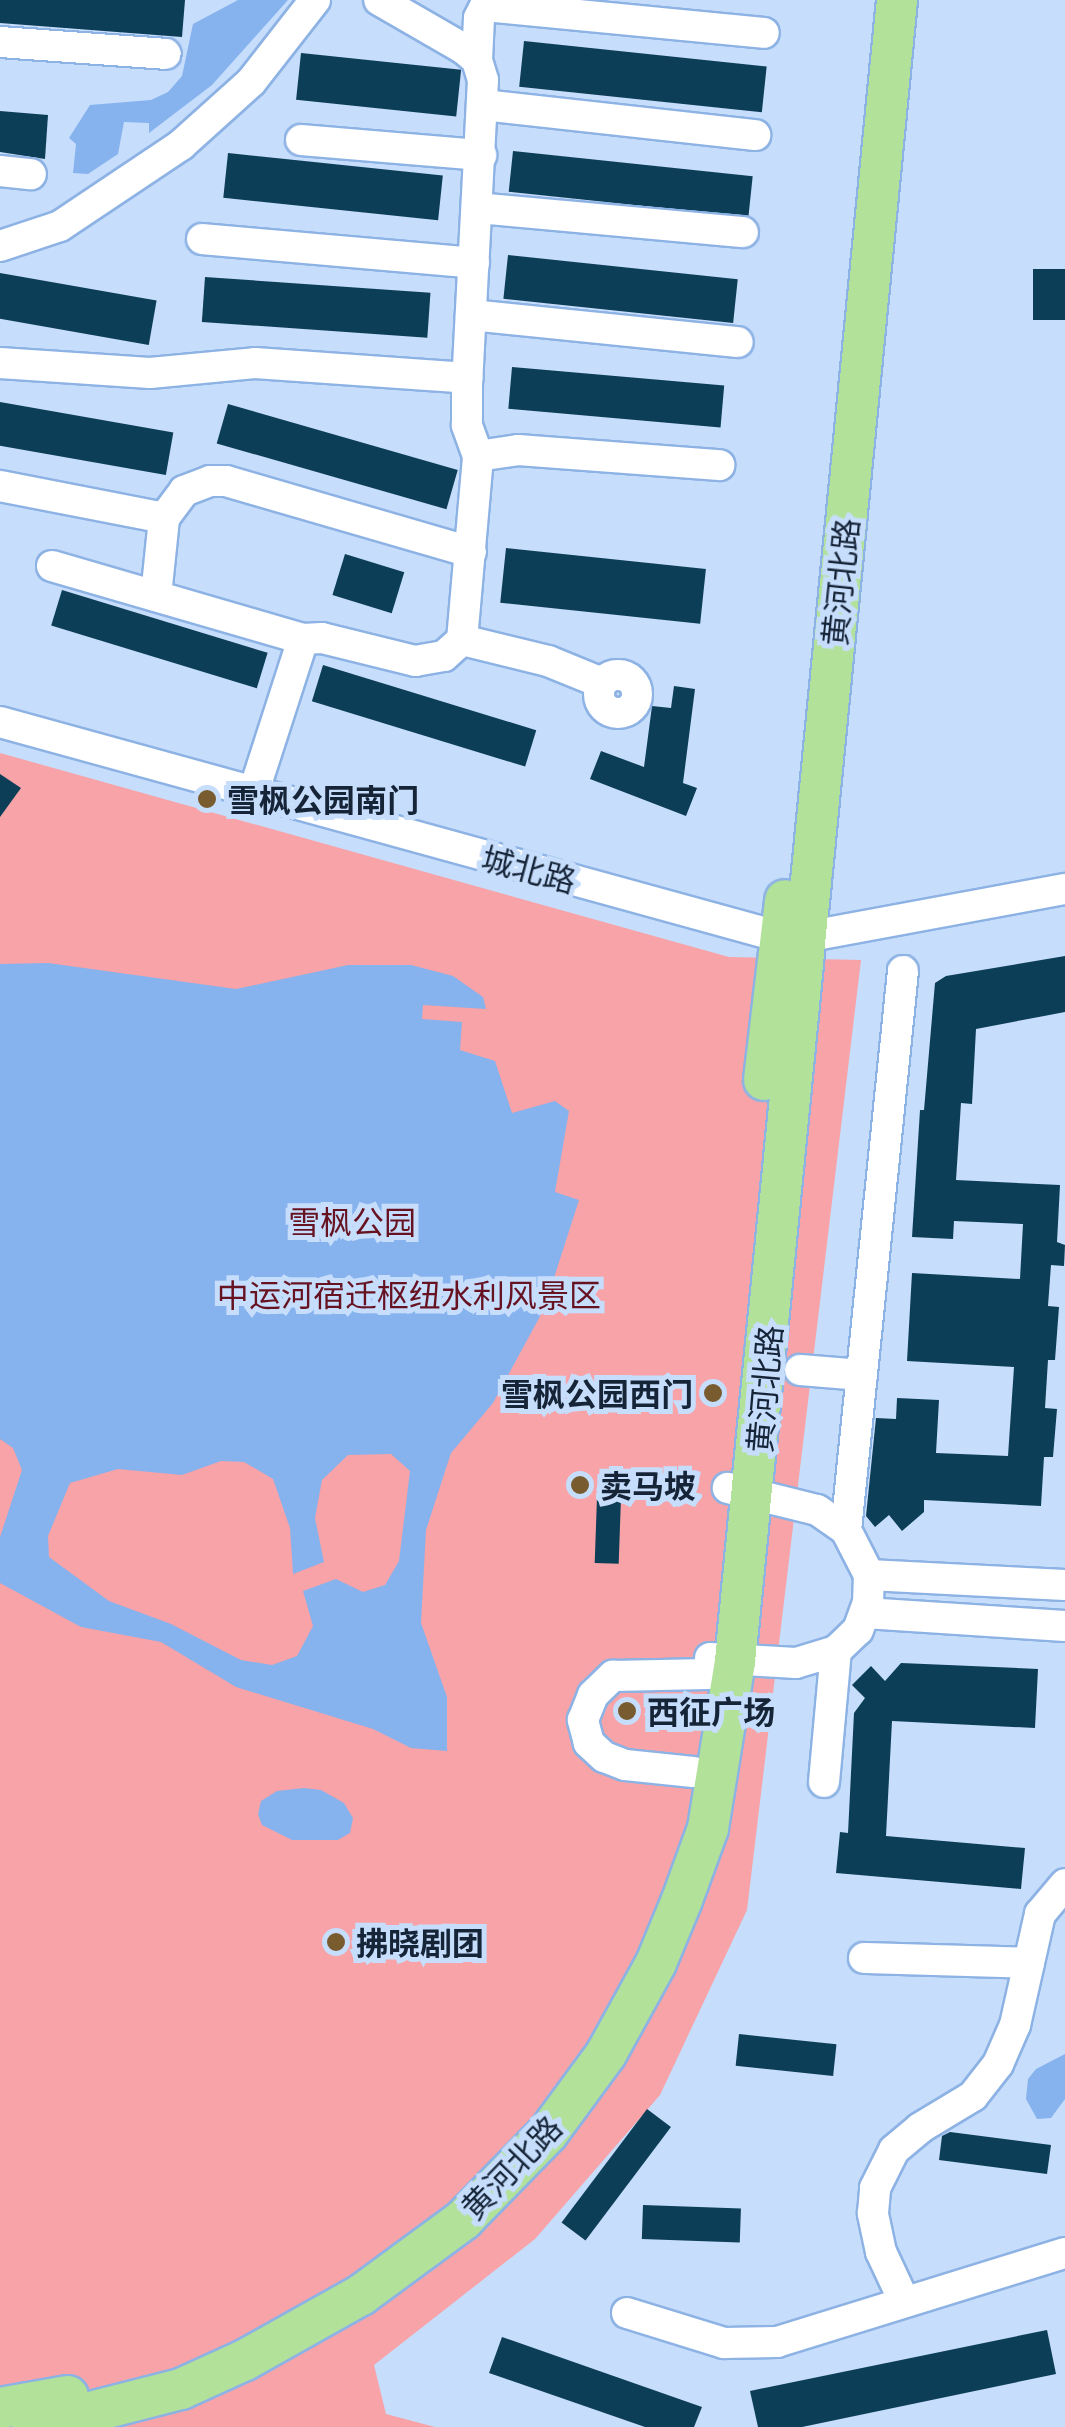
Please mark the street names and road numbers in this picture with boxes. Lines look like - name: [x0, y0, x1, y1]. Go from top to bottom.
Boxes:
- street label: 黄河北路: [814, 516, 866, 648]
- street label: 城北路: [478, 838, 580, 900]
- street label: 黄河北路: [739, 1324, 789, 1454]
- street label: 黄河北路: [453, 2108, 569, 2226]

